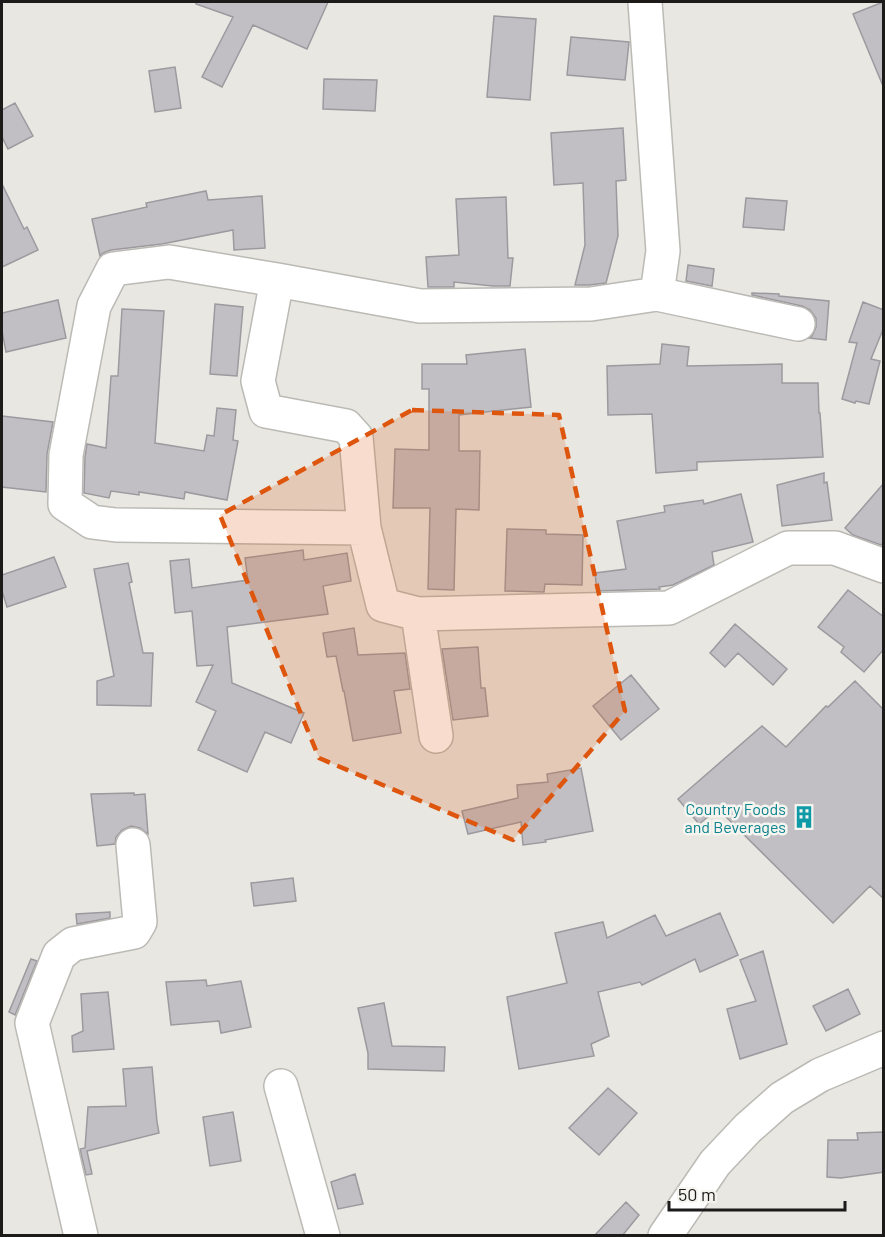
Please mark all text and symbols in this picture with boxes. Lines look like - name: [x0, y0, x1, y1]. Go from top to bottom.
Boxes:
- place label: Country Foods and Beverages: [685, 799, 786, 836]
- building icon: Country Foods and Beverages: [791, 804, 817, 830]
- scale bar: [669, 1174, 844, 1212]
- text: 50 m: [678, 1183, 716, 1205]

